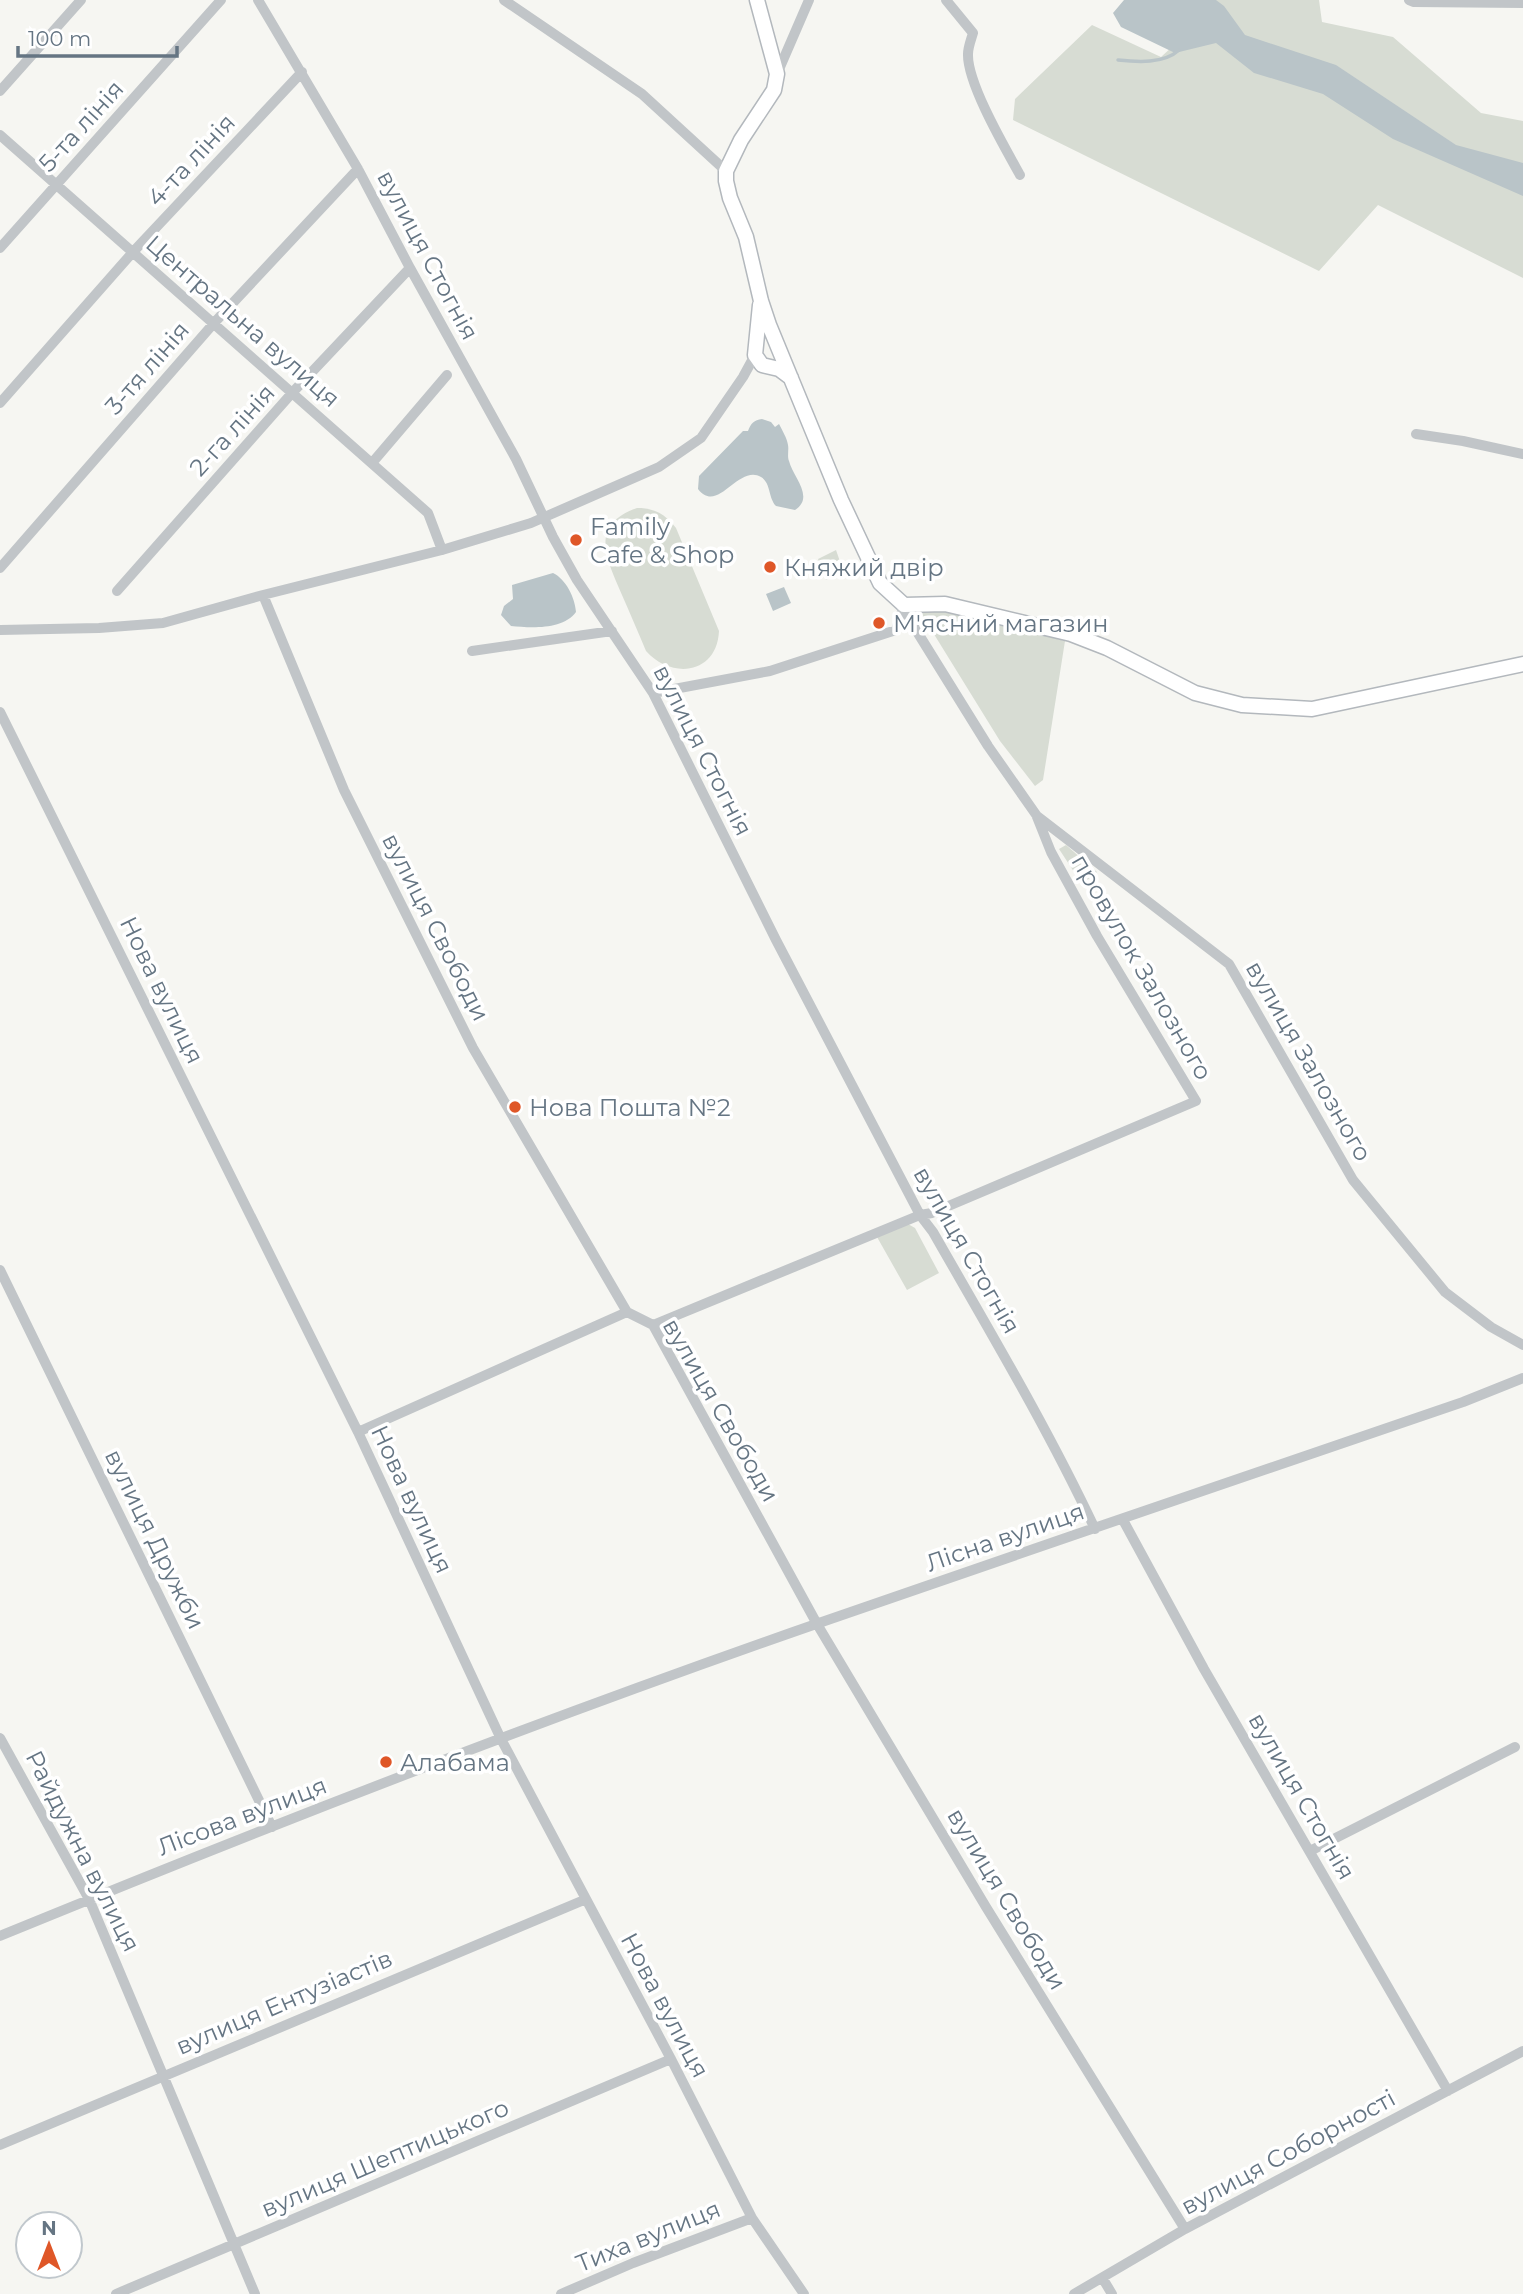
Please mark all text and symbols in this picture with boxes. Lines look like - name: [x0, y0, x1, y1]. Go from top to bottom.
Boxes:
- scale bar: [18, 14, 177, 58]
- text: 100 m: [28, 26, 91, 51]
- street label: 5-та лінія: [32, 74, 130, 178]
- street label: 4-та лінія: [141, 108, 241, 212]
- street label: вулиця Стогнія: [371, 165, 485, 345]
- street label: Центральна вулиця: [140, 229, 346, 413]
- street label: 3-тя лінія: [99, 316, 195, 420]
- street label: 2-га лінія: [183, 378, 281, 482]
- place label: Family Cafe & Shop: [590, 512, 734, 569]
- marker: Family Cafe & Shop: [568, 532, 584, 548]
- place label: Княжий двір: [784, 553, 944, 582]
- marker: Княжий двір: [762, 559, 778, 575]
- place label: М'ясний магазин: [893, 609, 1108, 638]
- marker: М'ясний магазин: [871, 615, 887, 631]
- street label: вулиця Стогнія: [647, 660, 759, 840]
- street label: вулиця Свободи: [376, 828, 496, 1026]
- street label: провулок Залозного: [1066, 849, 1218, 1085]
- street label: Нова вулиця: [114, 912, 210, 1068]
- street label: вулиця Залозного: [1240, 956, 1378, 1166]
- place label: Нова Пошта №2: [529, 1093, 731, 1122]
- marker: Нова Пошта №2: [507, 1099, 523, 1115]
- street label: вулиця Стогнія: [907, 1161, 1027, 1339]
- street label: вулиця Свободи: [657, 1313, 785, 1507]
- street label: Нова вулиця: [365, 1420, 459, 1578]
- street label: вулиця Дружби: [99, 1444, 211, 1634]
- street label: Лісна вулиця: [922, 1496, 1088, 1578]
- street label: вулиця Стогнія: [1242, 1707, 1362, 1885]
- street label: Райдужна вулиця: [20, 1745, 146, 1957]
- place label: Алабама: [400, 1748, 510, 1777]
- marker: Алабама: [378, 1754, 394, 1770]
- street label: Лісова вулиця: [153, 1770, 331, 1862]
- street label: вулиця Свободи: [941, 1803, 1073, 1995]
- street label: Нова вулиця: [615, 1928, 715, 2082]
- street label: вулиця Ентузіастів: [171, 1943, 397, 2061]
- street label: вулиця Соборності: [1176, 2083, 1400, 2221]
- street label: вулиця Шептицького: [257, 2093, 513, 2223]
- street label: Тиха вулиця: [572, 2194, 724, 2278]
- north arrow: [14, 2210, 84, 2280]
- text: N: [41, 2217, 57, 2240]

